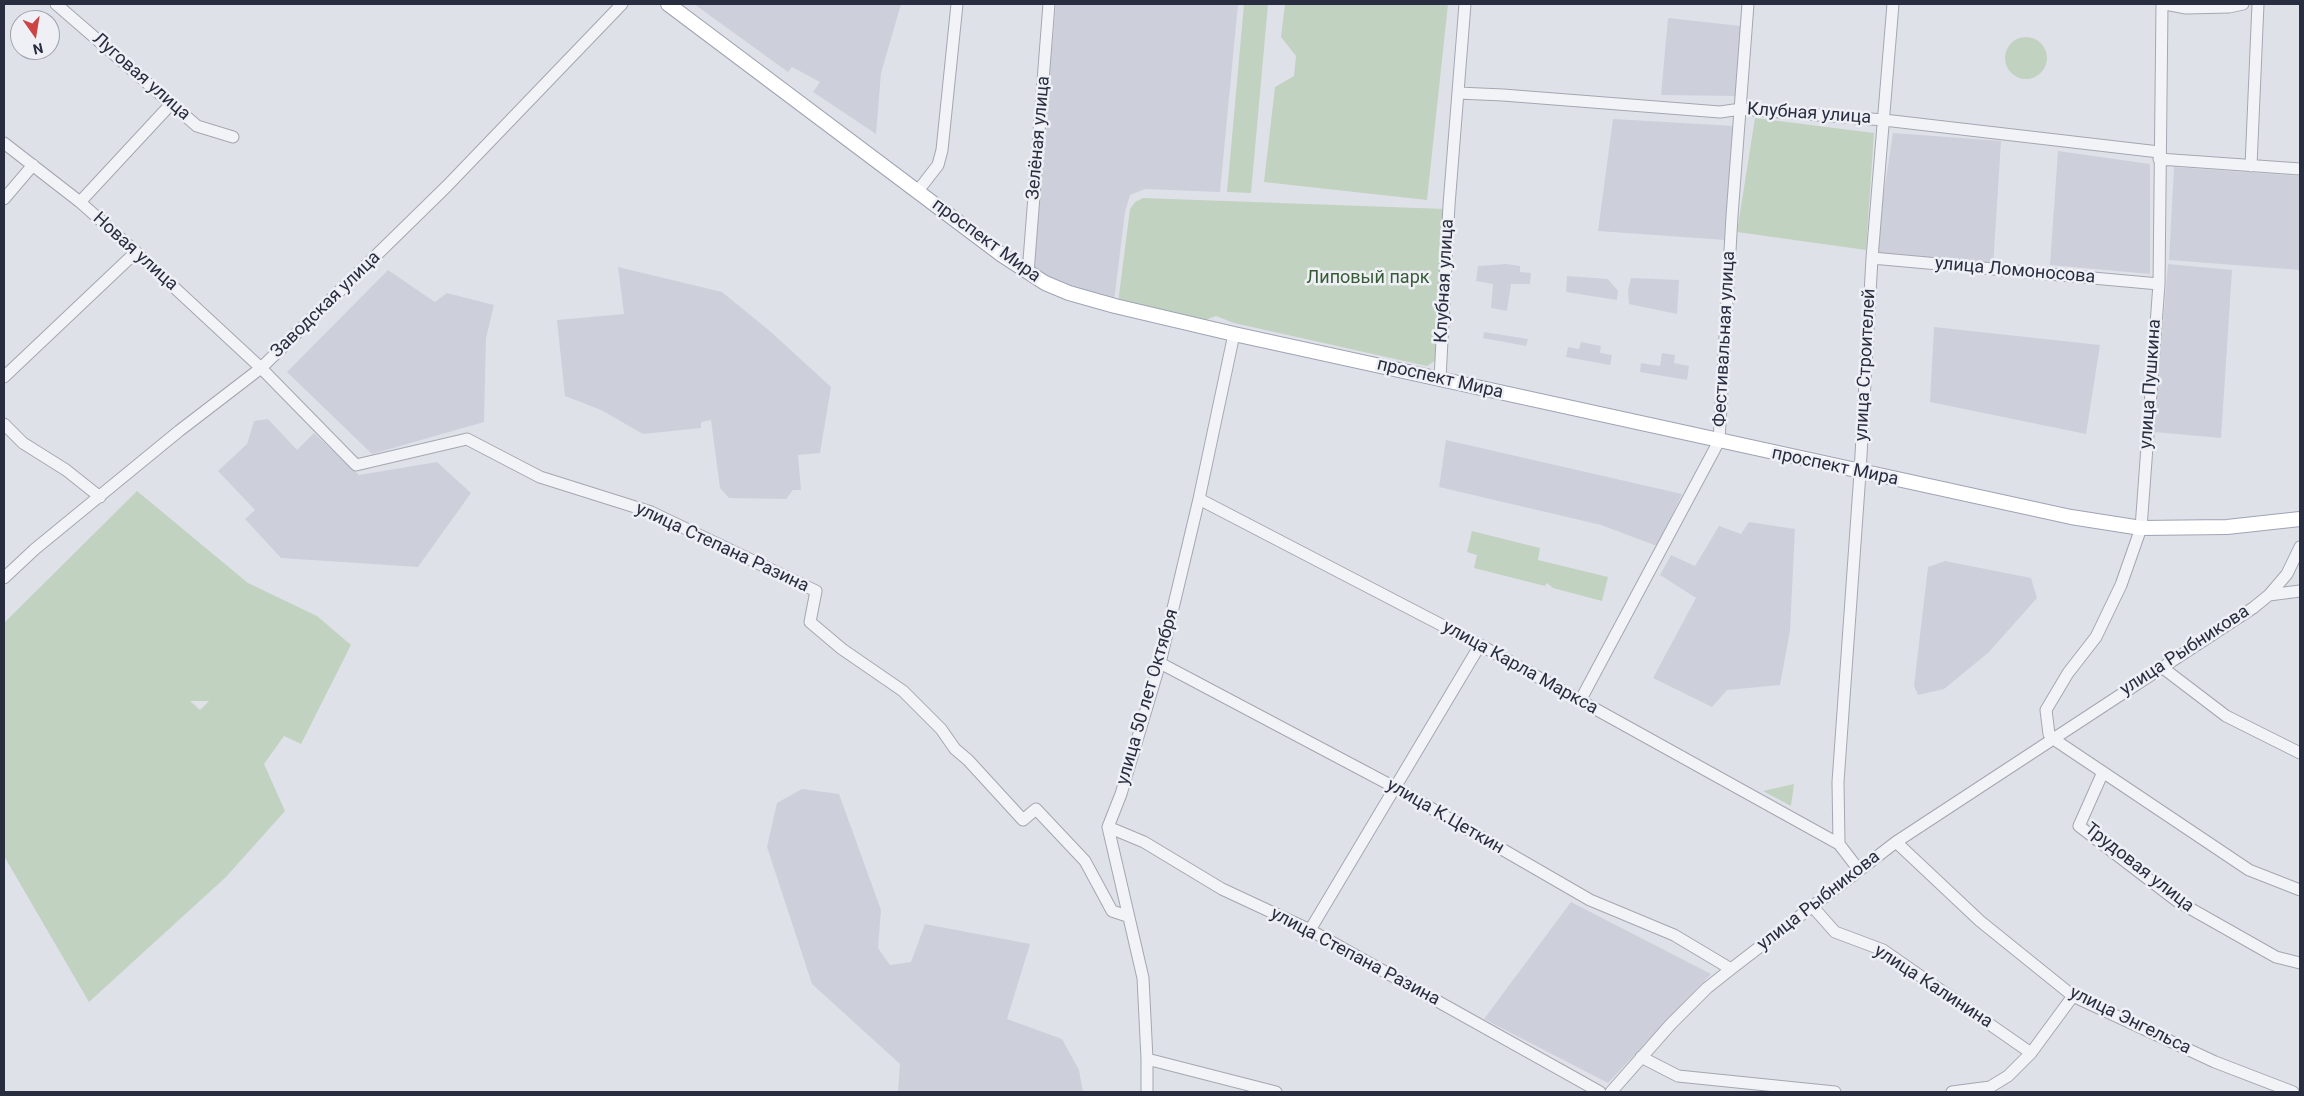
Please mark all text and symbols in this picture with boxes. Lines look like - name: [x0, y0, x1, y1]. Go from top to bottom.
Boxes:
- north arrow: [10, 10, 60, 60]
- street label: Луговая улица: [88, 29, 194, 125]
- text: N: [32, 40, 45, 58]
- street label: Зелёная улица: [1023, 75, 1055, 201]
- street label: Клубная улица: [1746, 99, 1872, 129]
- street label: проспект Мира: [927, 194, 1045, 288]
- street label: Новая улица: [88, 208, 182, 296]
- street label: Клубная улица: [1431, 218, 1459, 344]
- street label: Заводская улица: [267, 247, 385, 363]
- street label: Фестивальная улица: [1710, 251, 1740, 427]
- street label: улица Ломоносова: [1934, 253, 2096, 289]
- park label: Липовый парк: [1307, 267, 1429, 289]
- street label: улица Строителей: [1851, 288, 1881, 442]
- street label: улица Пушкина: [2136, 318, 2166, 450]
- street label: проспект Мира: [1375, 354, 1505, 404]
- street label: проспект Мира: [1770, 443, 1900, 491]
- street label: улица Степана Разина: [632, 498, 812, 598]
- street label: улица Рыбникова: [2116, 601, 2254, 701]
- street label: улица 50 лет Октября: [1113, 607, 1183, 787]
- street label: улица Карла Маркса: [1439, 616, 1601, 720]
- street label: улица К.Цеткин: [1382, 775, 1508, 859]
- street label: Трудовая улица: [2080, 819, 2198, 917]
- street label: улица Рыбникова: [1753, 846, 1885, 956]
- street label: улица Степана Разина: [1267, 903, 1443, 1011]
- street label: улица Калинина: [1870, 941, 1996, 1033]
- street label: улица Энгельса: [2066, 982, 2194, 1060]

